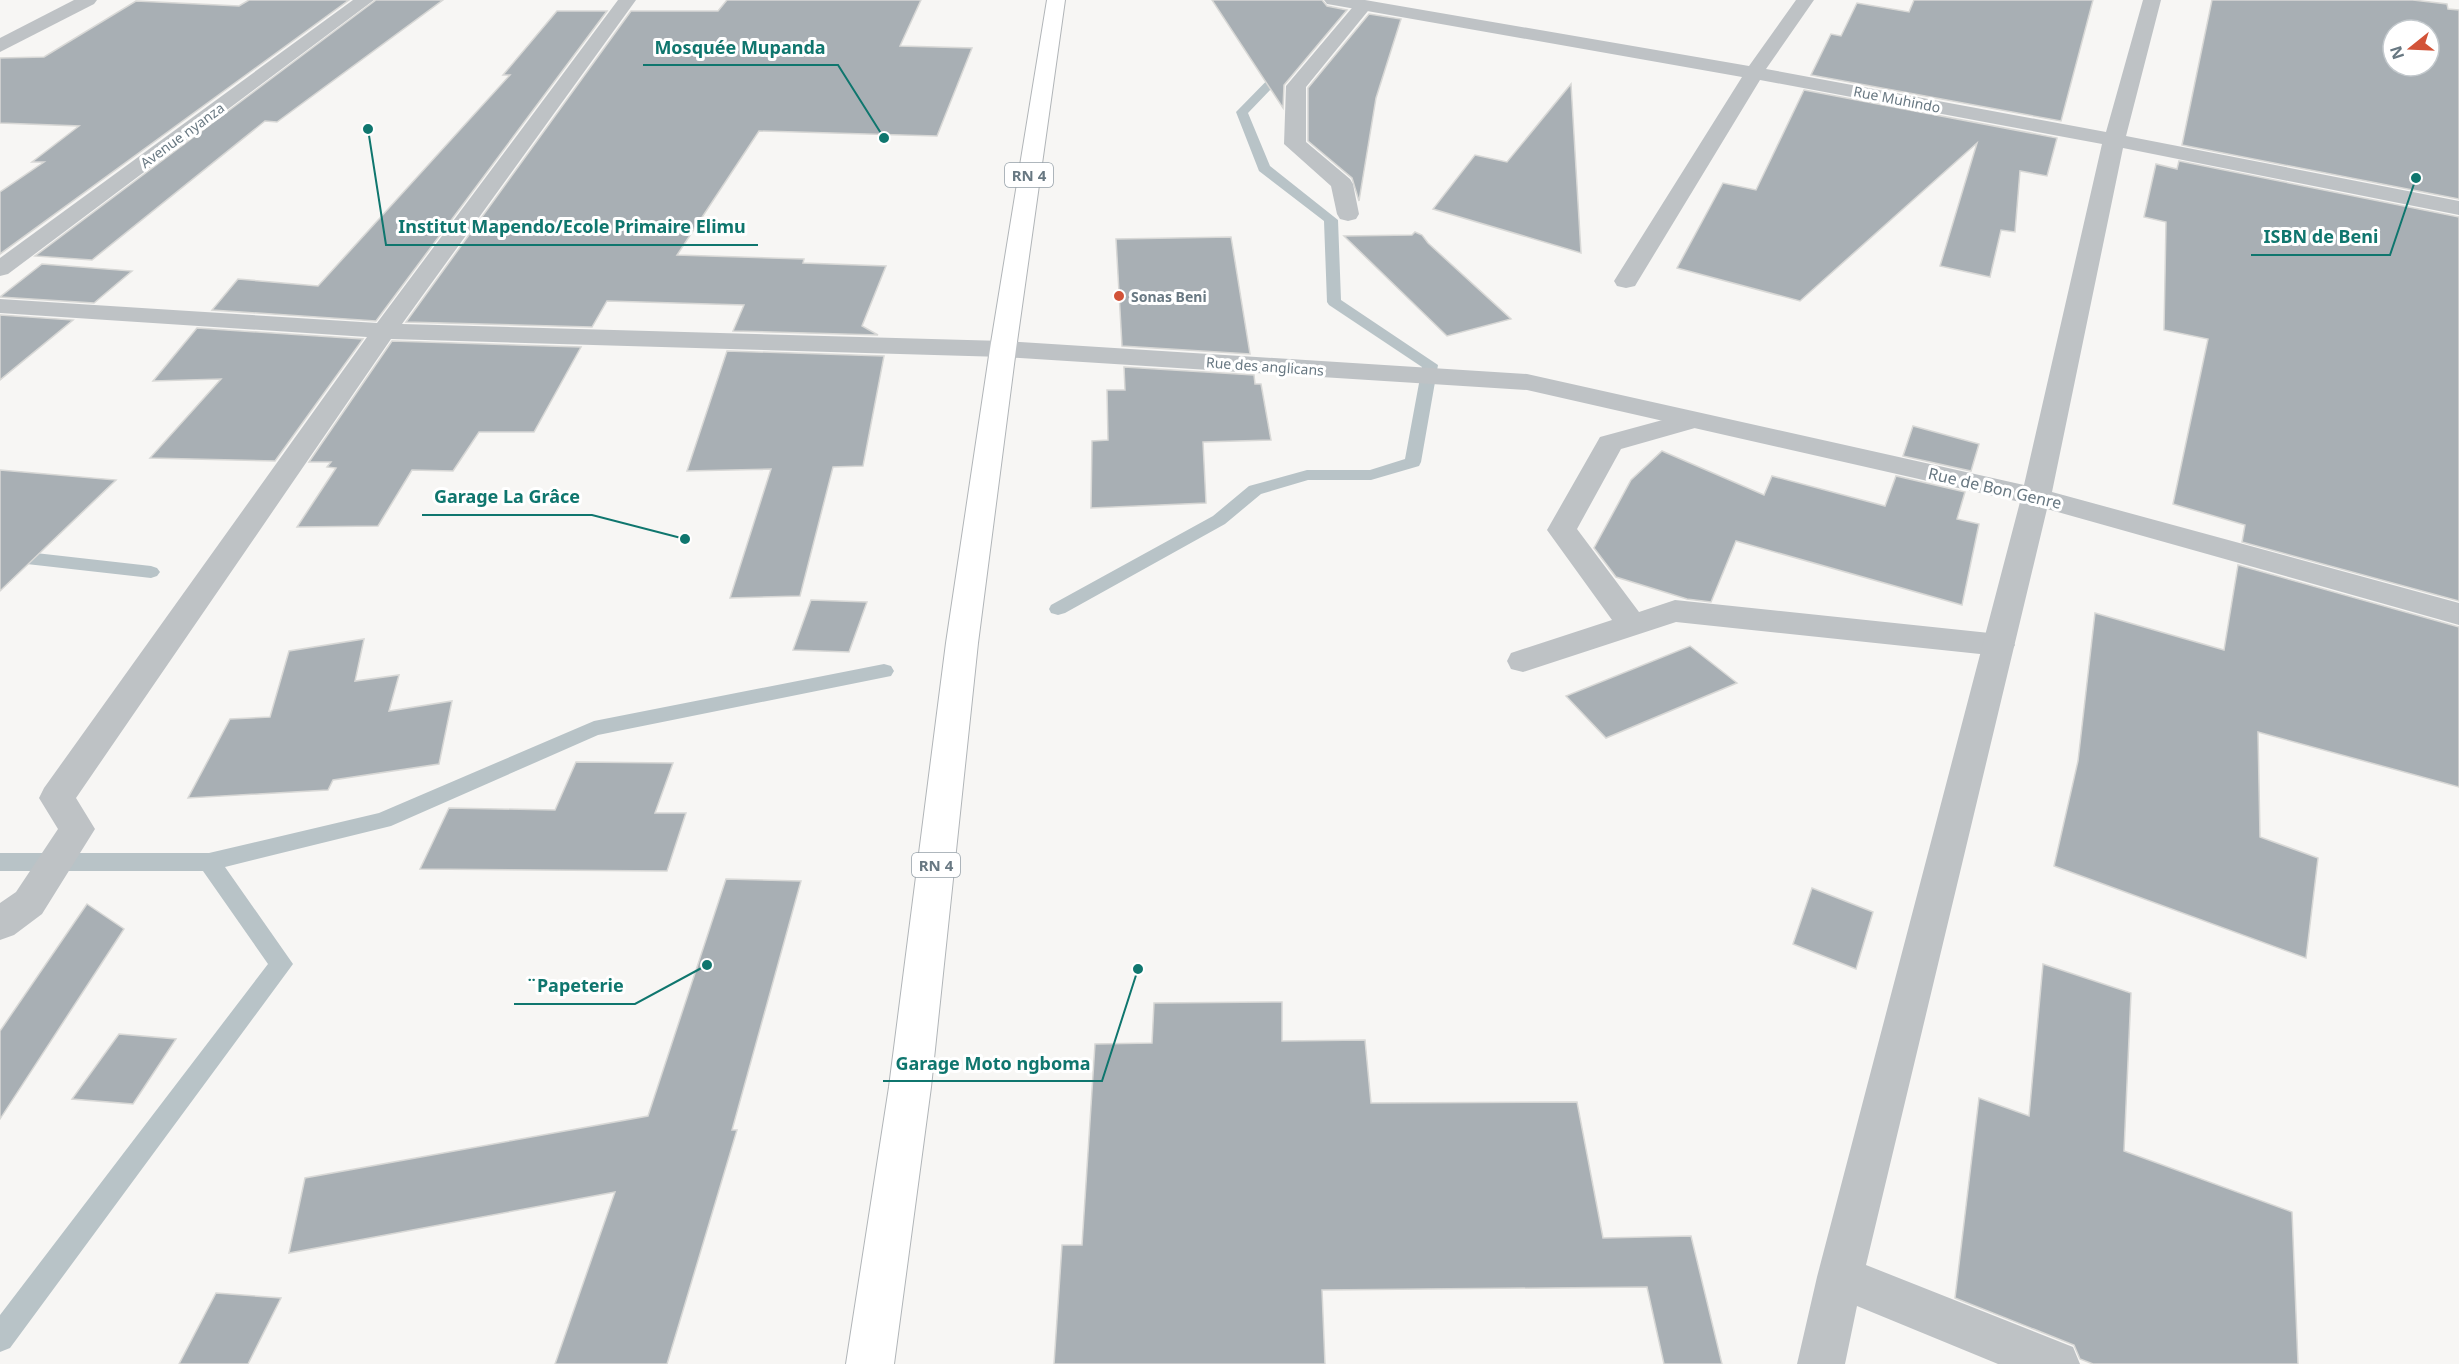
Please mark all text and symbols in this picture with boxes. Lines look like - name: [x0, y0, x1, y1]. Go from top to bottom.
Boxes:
- north arrow: [2381, 18, 2441, 78]
- callout: Mosquée Mupanda: [643, 29, 838, 65]
- text: Mosquée Mupanda: [654, 35, 826, 59]
- text: N: [2384, 43, 2409, 62]
- street label: Rue Muhindo: [1852, 81, 1942, 117]
- street label: Avenue nyanza: [136, 98, 228, 172]
- road number: RN 4: [1005, 163, 1053, 187]
- callout: Institut Mapendo/Ecole Primaire Elimu: [386, 209, 758, 245]
- text: Institut Mapendo/Ecole Primaire Elimu: [398, 214, 746, 238]
- callout: ISBN de Beni: [2251, 219, 2390, 255]
- text: ISBN de Beni: [2264, 224, 2378, 248]
- place label: Sonas Beni: [1131, 287, 1207, 306]
- marker: Sonas Beni: [1112, 289, 1126, 303]
- street label: Rue des anglicans: [1205, 352, 1325, 380]
- street label: Rue de Bon Genre: [1926, 462, 2064, 514]
- callout: Garage La Grâce: [422, 479, 592, 515]
- text: Garage La Grâce: [434, 484, 580, 508]
- road number: RN 4: [912, 853, 960, 877]
- callout: ¨Papeterie: [514, 968, 635, 1004]
- text: ¨Papeterie: [526, 973, 624, 997]
- callout: Garage Moto ngboma: [883, 1045, 1102, 1081]
- text: Garage Moto ngboma: [895, 1051, 1091, 1075]

